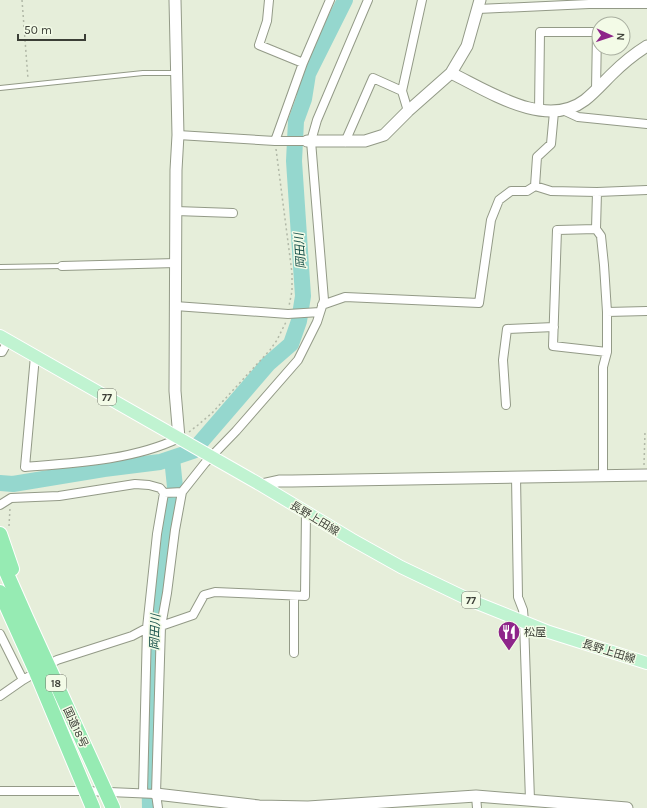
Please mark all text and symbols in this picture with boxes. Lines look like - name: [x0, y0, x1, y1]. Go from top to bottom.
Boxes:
- scale bar: [18, 16, 85, 42]
- north arrow: [591, 16, 631, 56]
- text: 50 m: [24, 23, 52, 37]
- text: N: [614, 32, 627, 41]
- water label: 岡田川: [292, 231, 308, 269]
- road number: 77: [98, 389, 116, 405]
- street label: 長野上田線: [288, 499, 342, 538]
- road number: 77: [462, 592, 480, 608]
- water label: 岡田川: [147, 612, 163, 650]
- restaurant icon: 松屋: [496, 619, 522, 652]
- place label: 松屋: [524, 626, 546, 639]
- street label: 長野上田線: [581, 637, 637, 666]
- road number: 18: [46, 675, 66, 691]
- street label: 国道18号: [60, 705, 91, 750]

